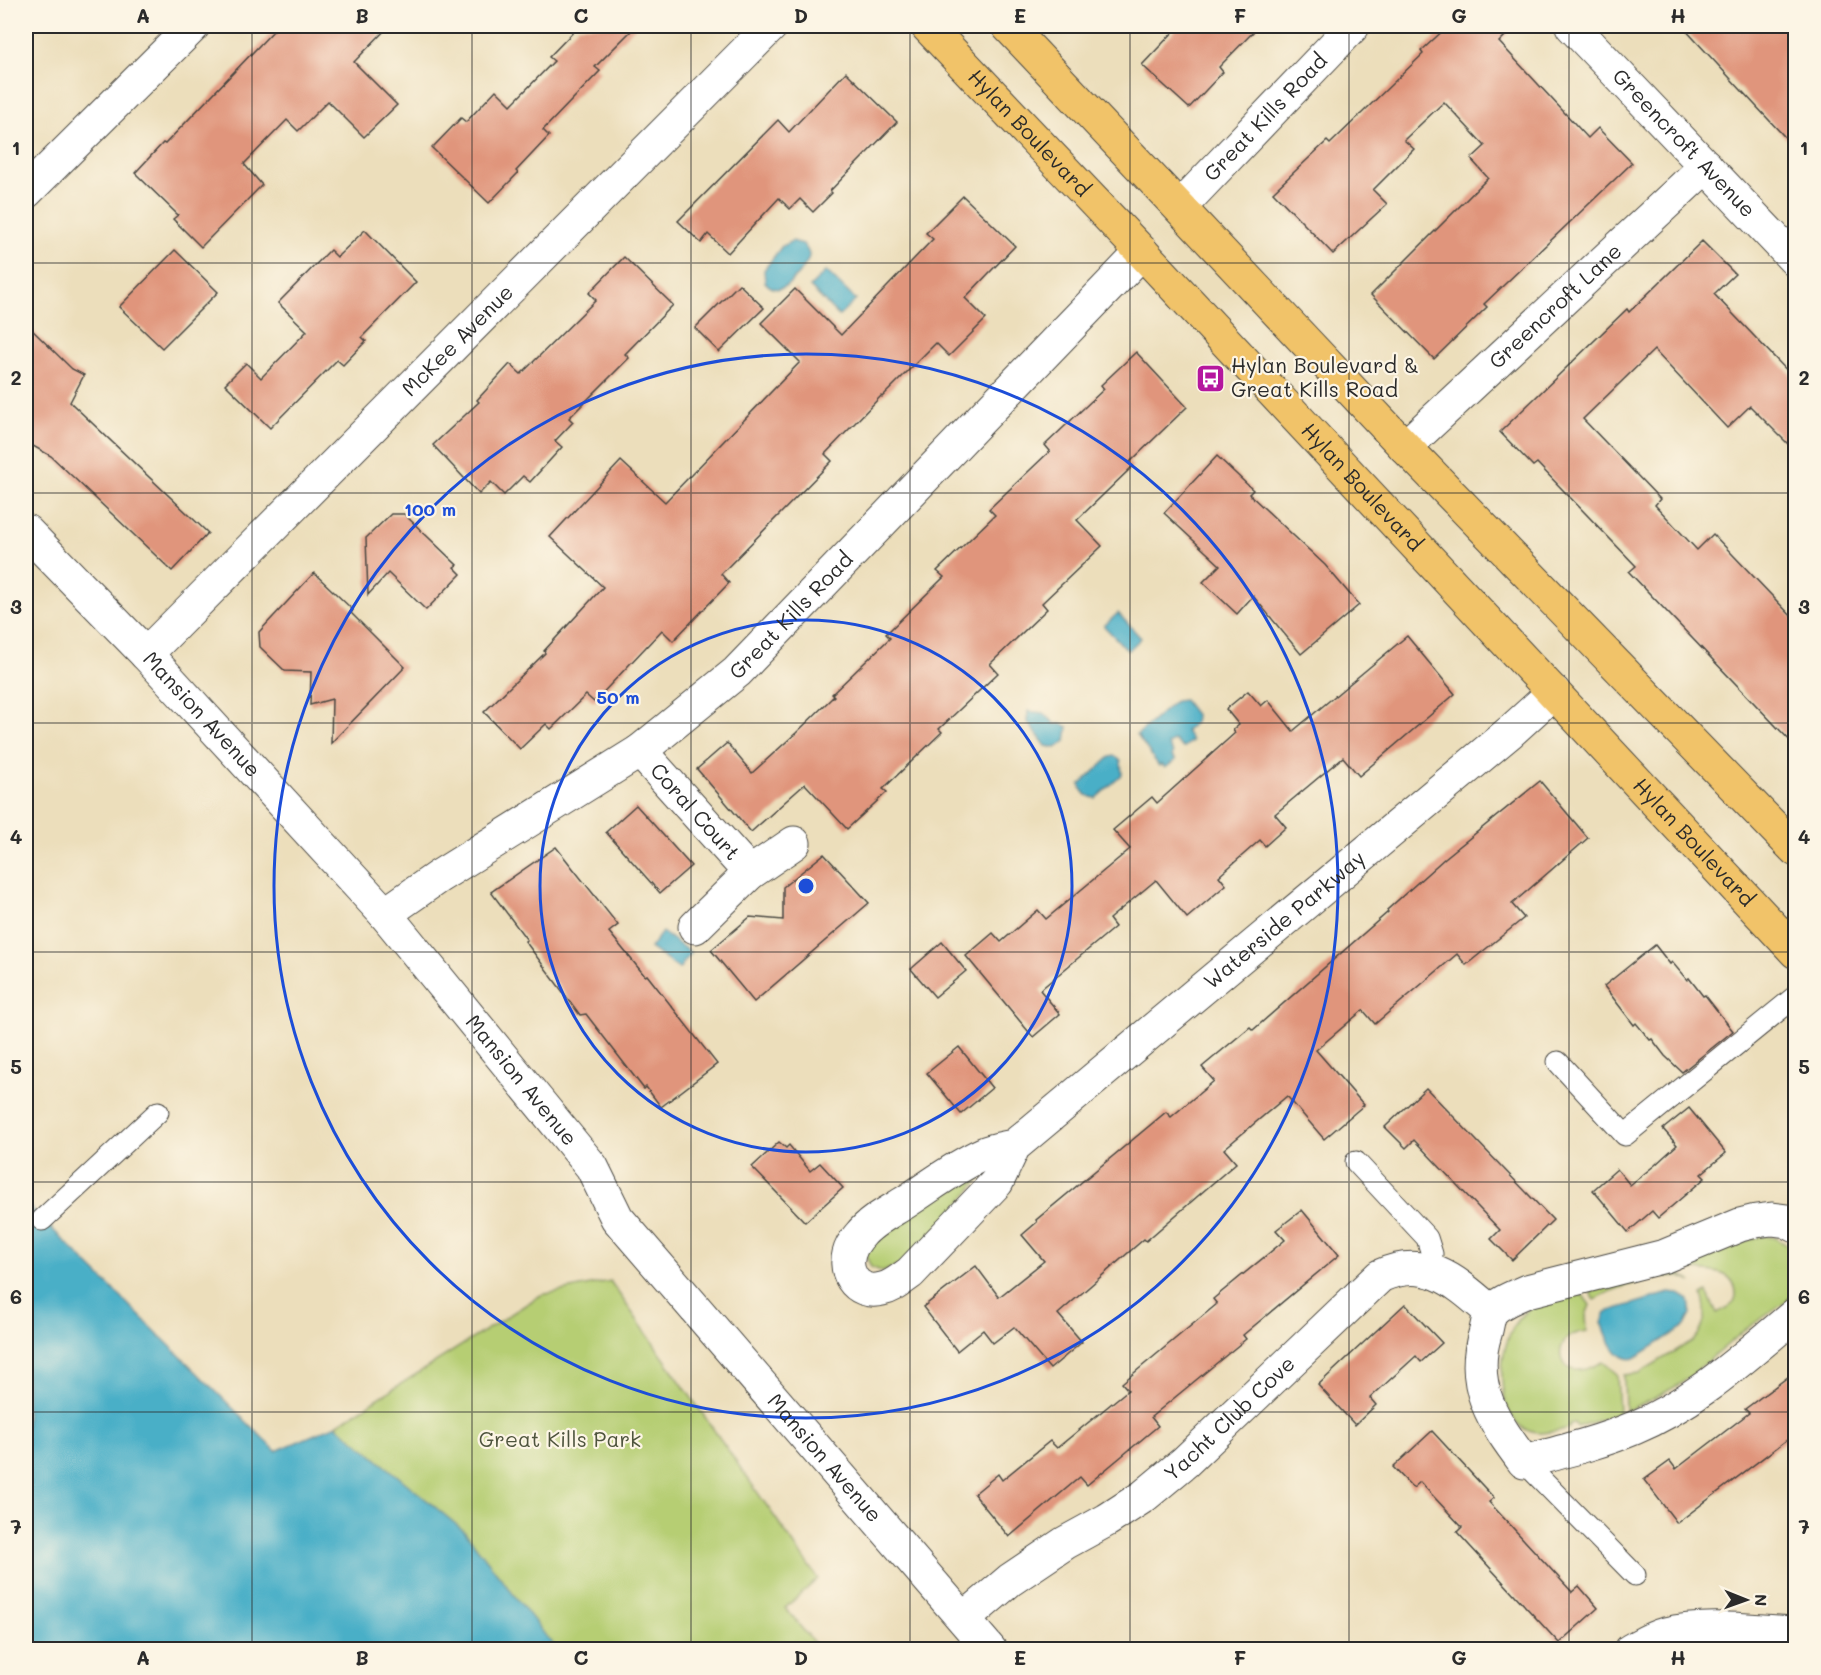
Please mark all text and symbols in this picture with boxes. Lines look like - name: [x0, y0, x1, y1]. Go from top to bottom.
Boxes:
- text: A: [136, 2, 150, 28]
- text: B: [355, 2, 369, 28]
- text: C: [574, 2, 589, 28]
- text: D: [794, 2, 808, 28]
- text: E: [1014, 2, 1026, 28]
- text: F: [1234, 2, 1247, 28]
- text: G: [1451, 2, 1467, 28]
- text: H: [1670, 2, 1686, 28]
- street label: Great Kills Road: [1197, 47, 1332, 186]
- street label: Greencroft Avenue: [1607, 62, 1762, 222]
- street label: Hylan Boulevard: [963, 63, 1097, 202]
- text: 1: [12, 134, 20, 160]
- text: 1: [1800, 134, 1808, 160]
- street label: Greencroft Lane: [1482, 237, 1627, 374]
- street label: McKee Avenue: [395, 278, 518, 401]
- place label: Hylan Boulevard & Great Kills Road: [1231, 351, 1419, 402]
- bus stop icon: Hylan Boulevard & Great Kills Road: [1194, 362, 1226, 394]
- text: 2: [10, 364, 22, 390]
- text: 2: [1798, 364, 1810, 390]
- street label: Hylan Boulevard: [1296, 416, 1430, 556]
- text: 100 m: [404, 497, 456, 521]
- street label: Great Kills Road: [722, 545, 858, 684]
- text: 3: [10, 593, 22, 619]
- text: 3: [1798, 593, 1810, 619]
- street label: Mansion Avenue: [138, 645, 267, 782]
- text: 50 m: [597, 685, 639, 709]
- street label: Coral Court: [645, 757, 747, 865]
- street label: Hylan Boulevard: [1628, 772, 1761, 911]
- text: 4: [10, 823, 23, 849]
- text: 4: [1798, 823, 1811, 849]
- street label: Waterside Parkway: [1198, 844, 1370, 994]
- centre of rings: [796, 876, 816, 896]
- street label: Mansion Avenue: [461, 1008, 584, 1151]
- text: 5: [10, 1053, 22, 1079]
- text: 5: [1798, 1053, 1810, 1079]
- text: 6: [10, 1283, 22, 1309]
- text: 6: [1798, 1283, 1810, 1309]
- street label: Yacht Club Cove: [1158, 1349, 1300, 1486]
- street label: Mansion Avenue: [762, 1387, 889, 1527]
- park label: Great Kills Park: [479, 1425, 641, 1452]
- text: 7: [10, 1513, 22, 1539]
- text: 7: [1798, 1513, 1810, 1539]
- north arrow: [1716, 1570, 1776, 1630]
- text: N: [1751, 1594, 1772, 1607]
- text: A: [136, 1644, 150, 1670]
- text: B: [355, 1644, 369, 1670]
- text: C: [574, 1644, 589, 1670]
- text: D: [794, 1644, 808, 1670]
- text: E: [1014, 1644, 1026, 1670]
- text: F: [1234, 1644, 1247, 1670]
- text: G: [1451, 1644, 1467, 1670]
- text: H: [1670, 1644, 1686, 1670]

